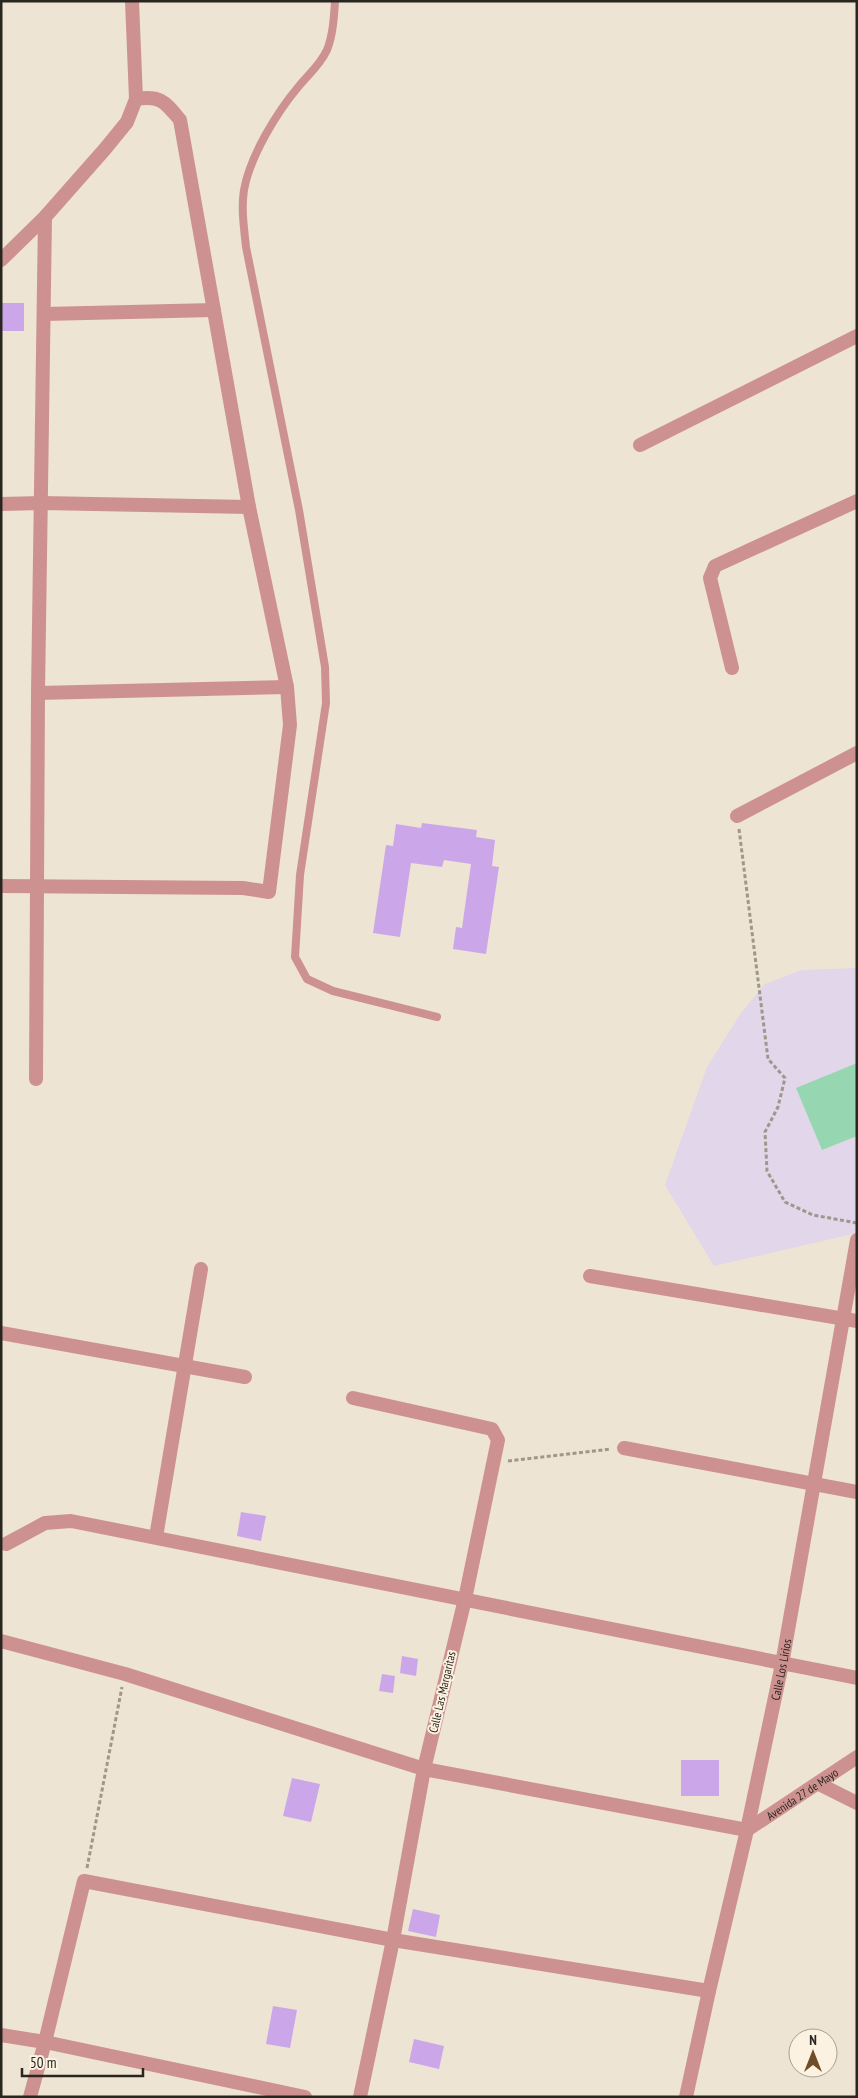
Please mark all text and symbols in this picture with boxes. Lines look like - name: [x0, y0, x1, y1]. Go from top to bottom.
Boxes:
- street label: Calle Los Lirios: [767, 1638, 794, 1702]
- street label: Calle Las Margaritas: [425, 1650, 459, 1734]
- street label: Avenida 27 de Mayo: [763, 1764, 841, 1823]
- north arrow: [788, 2028, 838, 2078]
- text: N: [809, 2031, 817, 2049]
- scale bar: [22, 2046, 144, 2078]
- text: 50 m: [30, 2053, 56, 2072]

